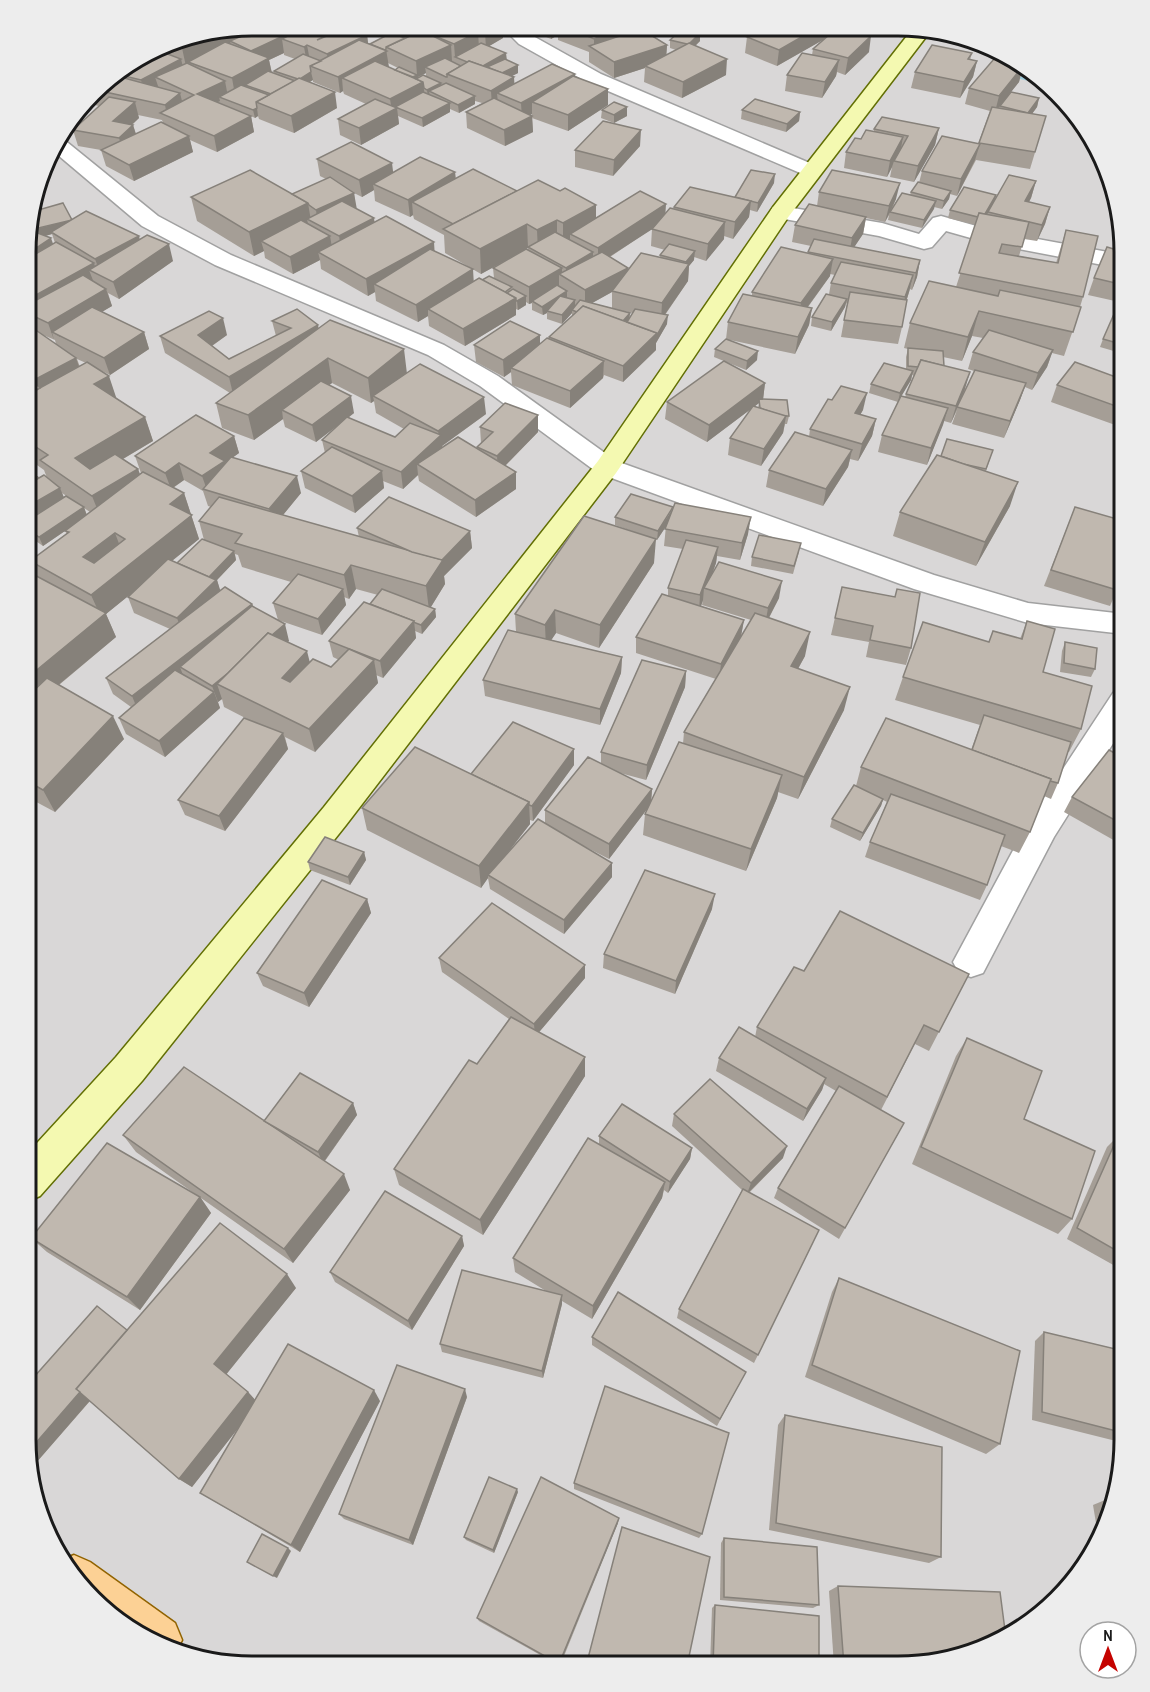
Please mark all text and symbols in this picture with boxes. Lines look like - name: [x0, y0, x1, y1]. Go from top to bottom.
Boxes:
- north arrow: [1078, 1620, 1138, 1680]
- text: N: [1103, 1624, 1113, 1646]

